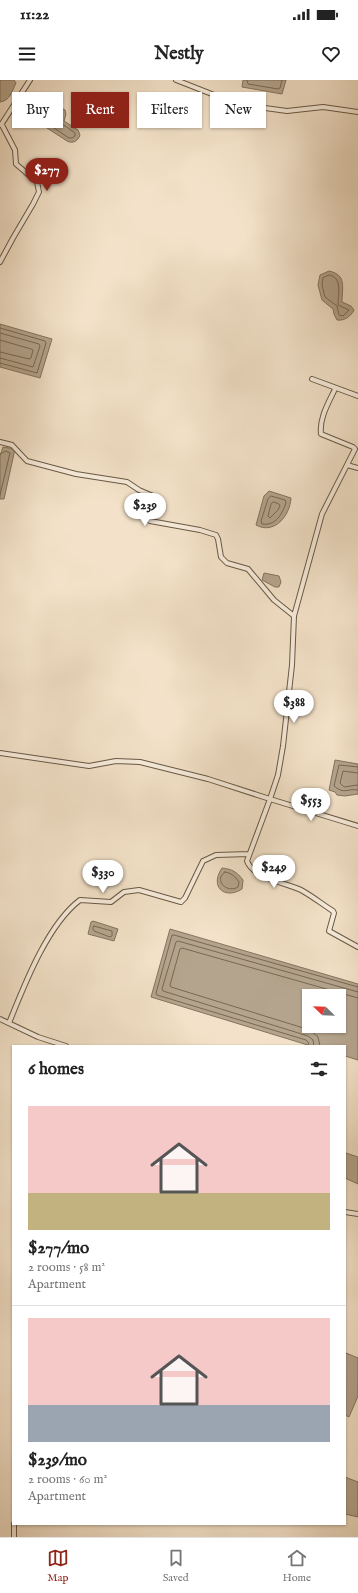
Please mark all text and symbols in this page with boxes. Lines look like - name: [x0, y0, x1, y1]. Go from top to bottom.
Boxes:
- text: 11:22: [20, 5, 49, 24]
- icon: menu: [16, 43, 38, 65]
- text: Nestly: [154, 43, 204, 66]
- icon: heart: [320, 43, 342, 65]
- chip: Buy: [12, 92, 63, 128]
- chip: Rent: [71, 92, 129, 128]
- chip: Filters: [137, 92, 202, 128]
- chip: New: [210, 92, 266, 128]
- pin: $277: [23, 158, 71, 192]
- text: $277: [34, 162, 60, 179]
- pin: $239: [121, 493, 169, 527]
- text: $239: [133, 497, 157, 514]
- pin: $388: [270, 690, 318, 724]
- text: $388: [283, 694, 305, 711]
- pin: $553: [287, 788, 335, 822]
- text: $553: [300, 792, 322, 809]
- pin: $249: [250, 855, 298, 889]
- text: $249: [261, 859, 287, 876]
- pin: $330: [79, 860, 127, 894]
- text: $330: [91, 864, 115, 881]
- north arrow: [302, 989, 346, 1033]
- map controls: [302, 989, 346, 1033]
- icon: filters: [308, 1058, 330, 1080]
- text: 6 homes: [28, 1059, 84, 1080]
- icon: home: [143, 1132, 215, 1204]
- text: $277/mo: [28, 1238, 89, 1259]
- text: 2 rooms · 58 m²: [28, 1259, 105, 1276]
- text: Apartment: [28, 1276, 86, 1293]
- icon: home: [143, 1344, 215, 1416]
- text: $239/mo: [28, 1450, 87, 1471]
- text: 2 rooms · 60 m²: [28, 1471, 107, 1488]
- text: Apartment: [28, 1488, 86, 1505]
- tab: Map: [47, 1547, 69, 1585]
- tab: Saved: [163, 1547, 189, 1585]
- tab: Home: [282, 1547, 311, 1585]

